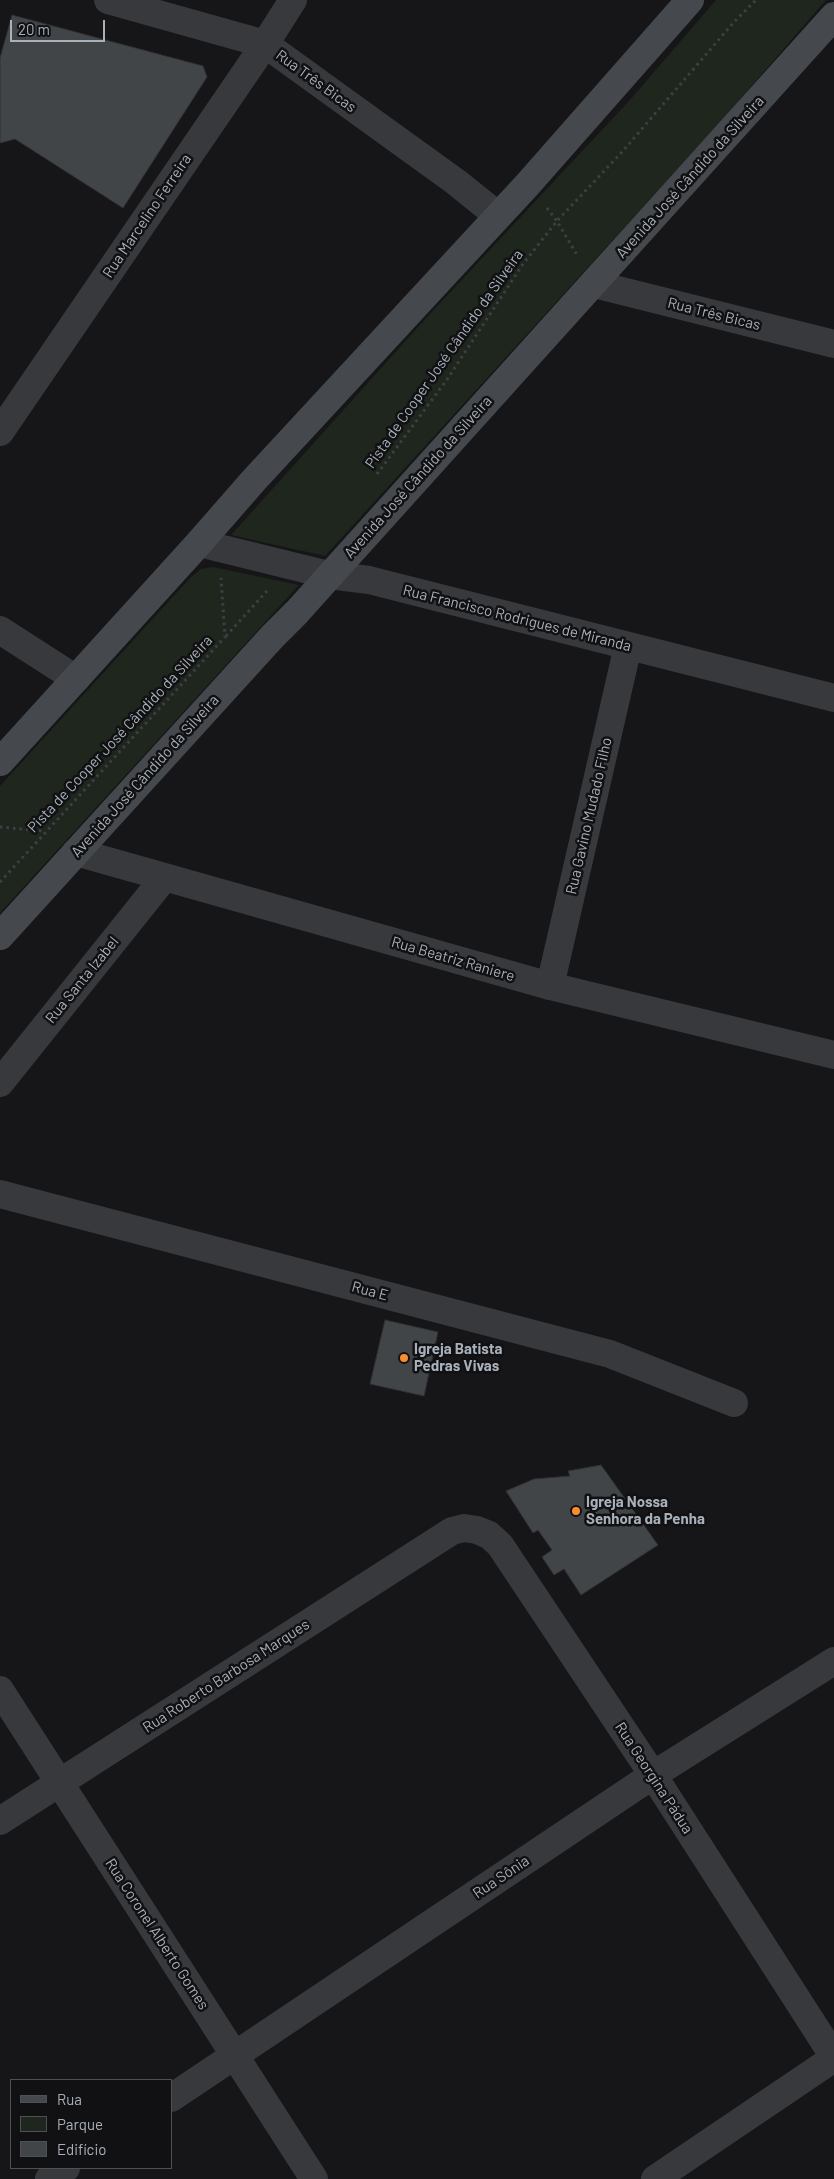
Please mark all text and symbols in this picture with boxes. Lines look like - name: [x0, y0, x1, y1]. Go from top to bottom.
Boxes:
- scale bar: [12, 10, 108, 42]
- text: 20 m: [18, 20, 50, 38]
- street label: Rua Três Bicas: [272, 46, 360, 116]
- street label: Avenida José Cândido da Silveira: [612, 92, 768, 262]
- street label: Rua Marcelino Ferreira: [99, 151, 195, 281]
- street label: Pista de Cooper José Cândido da Silveira: [361, 246, 527, 472]
- street label: Rua Três Bicas: [666, 294, 762, 334]
- street label: Avenida José Cândido da Silveira: [340, 392, 496, 562]
- street label: Rua Francisco Rodrigues de Miranda: [401, 581, 633, 655]
- street label: Pista de Cooper José Cândido da Silveira: [24, 632, 216, 836]
- street label: Avenida José Cândido da Silveira: [67, 691, 223, 861]
- street label: Rua Gavino Mudado Filho: [562, 736, 616, 896]
- street label: Rua Santa Izabel: [42, 933, 122, 1027]
- street label: Rua Beatriz Raniere: [389, 933, 517, 985]
- street label: Rua E: [350, 1278, 390, 1304]
- place label: Igreja Batista Pedras Vivas: [414, 1340, 502, 1375]
- marker: Igreja Batista Pedras Vivas: [398, 1352, 410, 1364]
- place label: Igreja Nossa Senhora da Penha: [586, 1493, 705, 1528]
- marker: Igreja Nossa Senhora da Penha: [570, 1505, 582, 1517]
- street label: Rua Roberto Barbosa Marques: [139, 1615, 313, 1737]
- street label: Rua Georgina Pádua: [611, 1719, 697, 1837]
- street label: Rua Sônia: [469, 1852, 533, 1902]
- street label: Rua Coronel Alberto Gomes: [101, 1855, 213, 2013]
- legend: [10, 2079, 172, 2169]
- text: Rua: [57, 2090, 82, 2108]
- text: Parque: [57, 2115, 103, 2133]
- text: Edifício: [57, 2140, 106, 2158]

